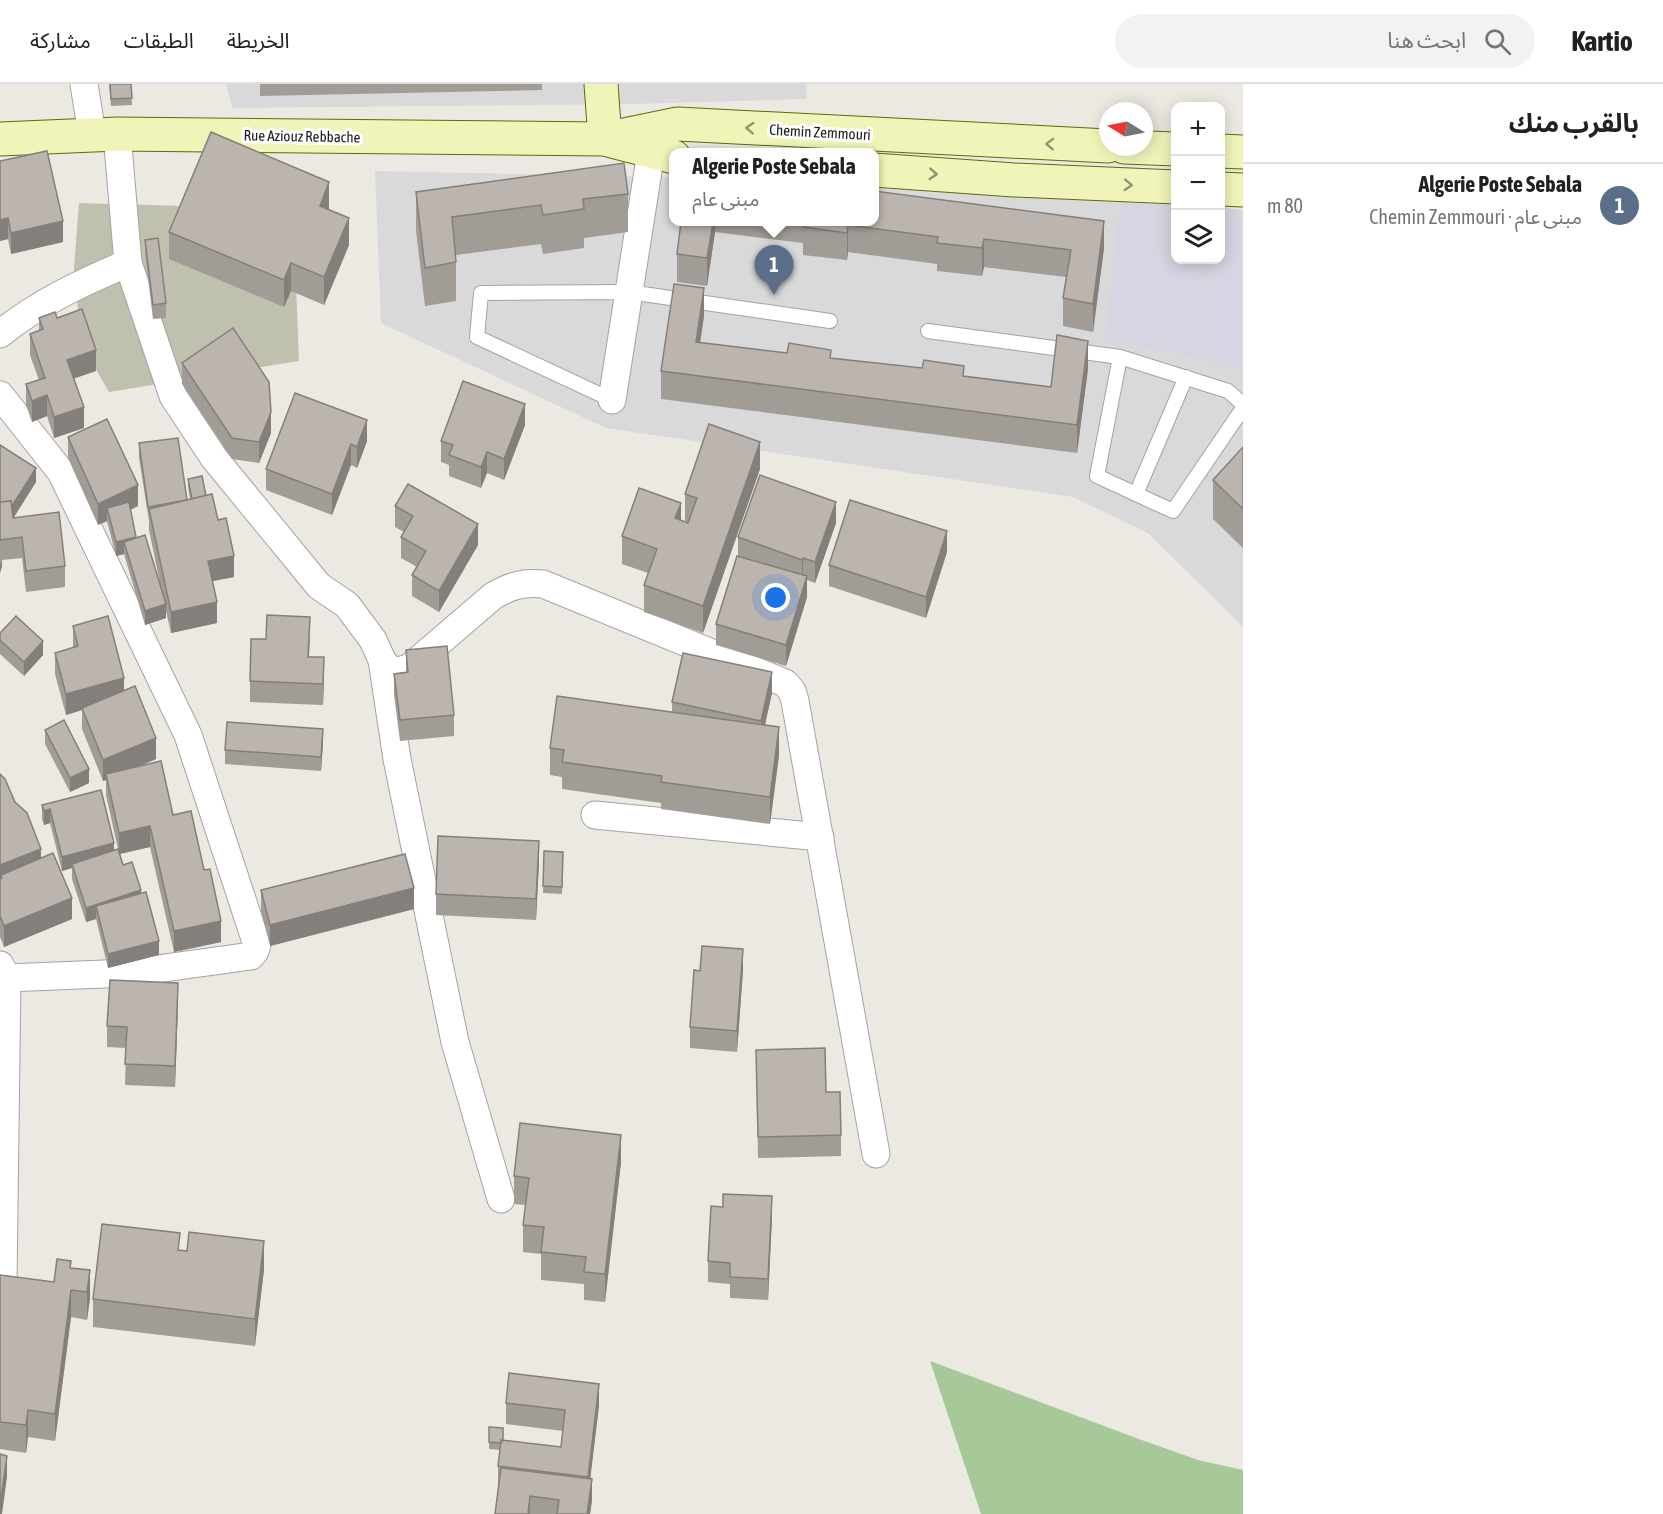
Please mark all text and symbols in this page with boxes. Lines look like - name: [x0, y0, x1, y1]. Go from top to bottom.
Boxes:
- search box: [1115, 14, 1535, 68]
- icon: search: [1481, 25, 1514, 58]
- text: Kartio: [1571, 25, 1633, 57]
- text: ابحث هنا: [1387, 27, 1466, 53]
- text: مشاركة: [30, 28, 91, 52]
- text: الطبقات: [124, 28, 194, 52]
- text: الخريطة: [227, 28, 290, 52]
- north arrow: [1099, 102, 1153, 156]
- map controls: [1171, 102, 1225, 264]
- button: +: [1171, 102, 1225, 156]
- text: بالقرب منك: [1509, 108, 1639, 138]
- street label: Chemin Zemmouri: [769, 121, 871, 143]
- one-way arrow: [745, 122, 754, 135]
- street label: Rue Aziouz Rebbache: [244, 126, 361, 146]
- one-way arrow: [1045, 138, 1054, 150]
- popup: [669, 148, 879, 226]
- text: Algerie Poste Sebala: [692, 153, 856, 179]
- button: −: [1171, 156, 1225, 210]
- one-way arrow: [928, 168, 937, 181]
- text: Algerie Poste Sebala: [1418, 171, 1582, 197]
- one-way arrow: [1123, 178, 1132, 191]
- text: مبنى عام: [692, 187, 759, 210]
- text: 80 m: [1267, 194, 1303, 217]
- text: 1: [1615, 194, 1624, 217]
- text: مبنى عام · Chemin Zemmouri: [1369, 205, 1582, 228]
- button: layers: [1171, 210, 1225, 264]
- pin: 1: [754, 246, 794, 295]
- your location: [761, 583, 790, 612]

